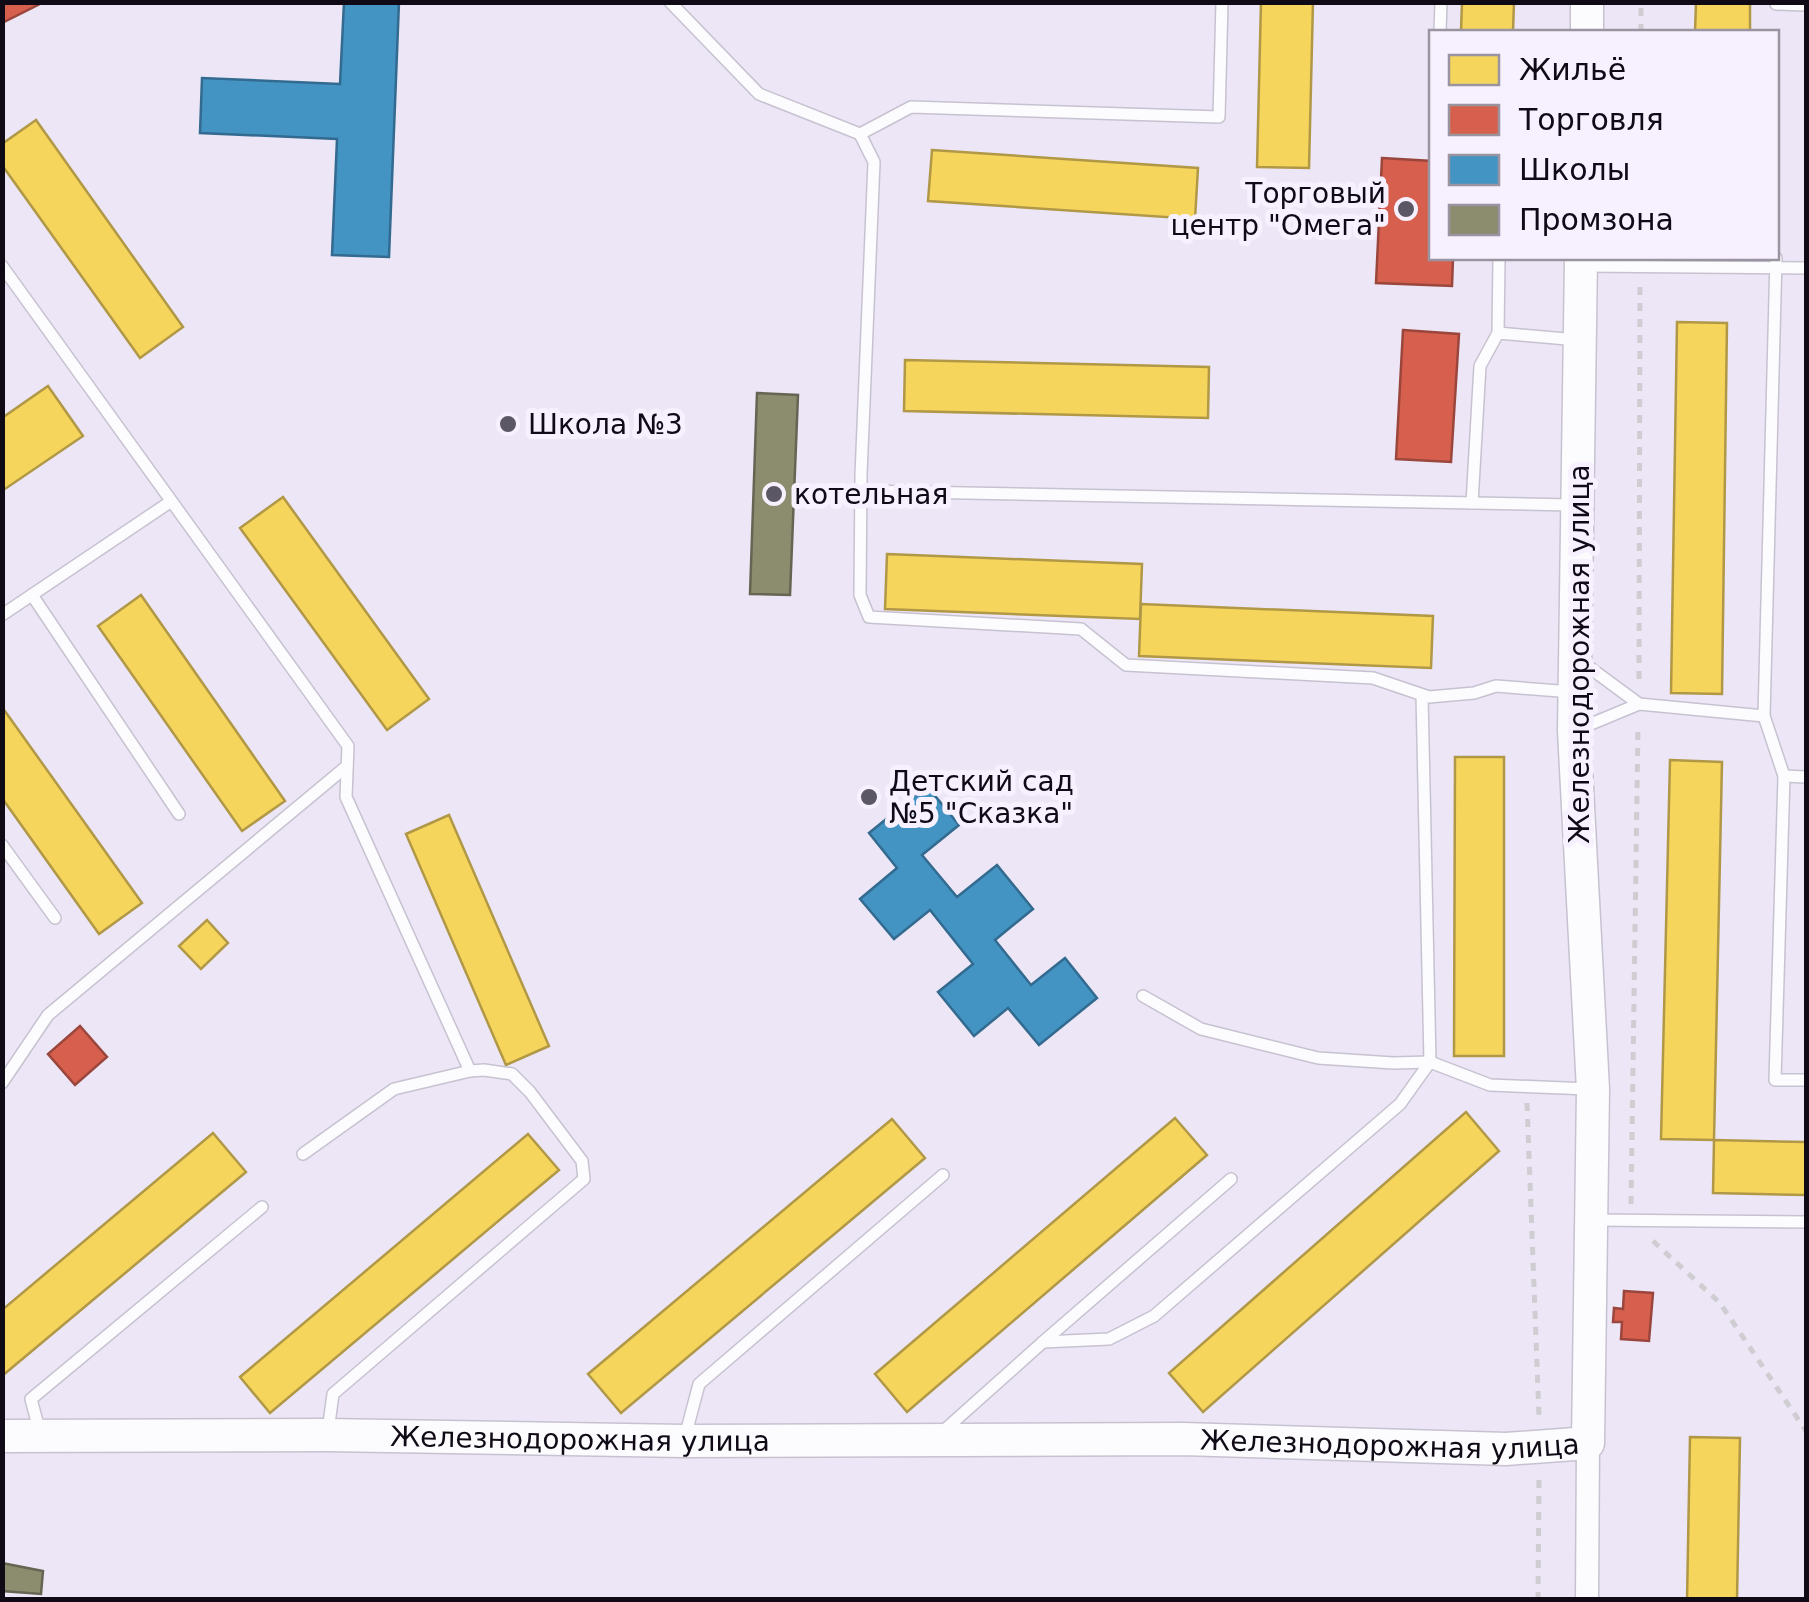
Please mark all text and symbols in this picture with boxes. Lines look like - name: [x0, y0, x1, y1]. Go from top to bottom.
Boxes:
- legend: [1429, 30, 1779, 260]
- text: Жильё: [1519, 52, 1626, 87]
- text: Торговля: [1518, 102, 1664, 137]
- text: Школы: [1519, 152, 1630, 187]
- place label: Торговый центр "Омега": [1170, 177, 1386, 242]
- marker: Торговый центр "Омега": [1395, 198, 1417, 220]
- text: Промзона: [1519, 202, 1674, 237]
- place label: Школа №3: [528, 408, 683, 441]
- marker: Школа №3: [497, 413, 519, 435]
- street label: Железнодорожная улица: [1563, 464, 1596, 844]
- place label: котельная: [794, 478, 948, 511]
- marker: котельная: [763, 483, 785, 505]
- place label: Детский сад №5 "Сказка": [889, 765, 1074, 830]
- marker: Детский сад №5 "Сказка": [858, 786, 880, 808]
- street label: Железнодорожная улица: [390, 1420, 770, 1458]
- street label: Железнодорожная улица: [1200, 1424, 1581, 1466]

